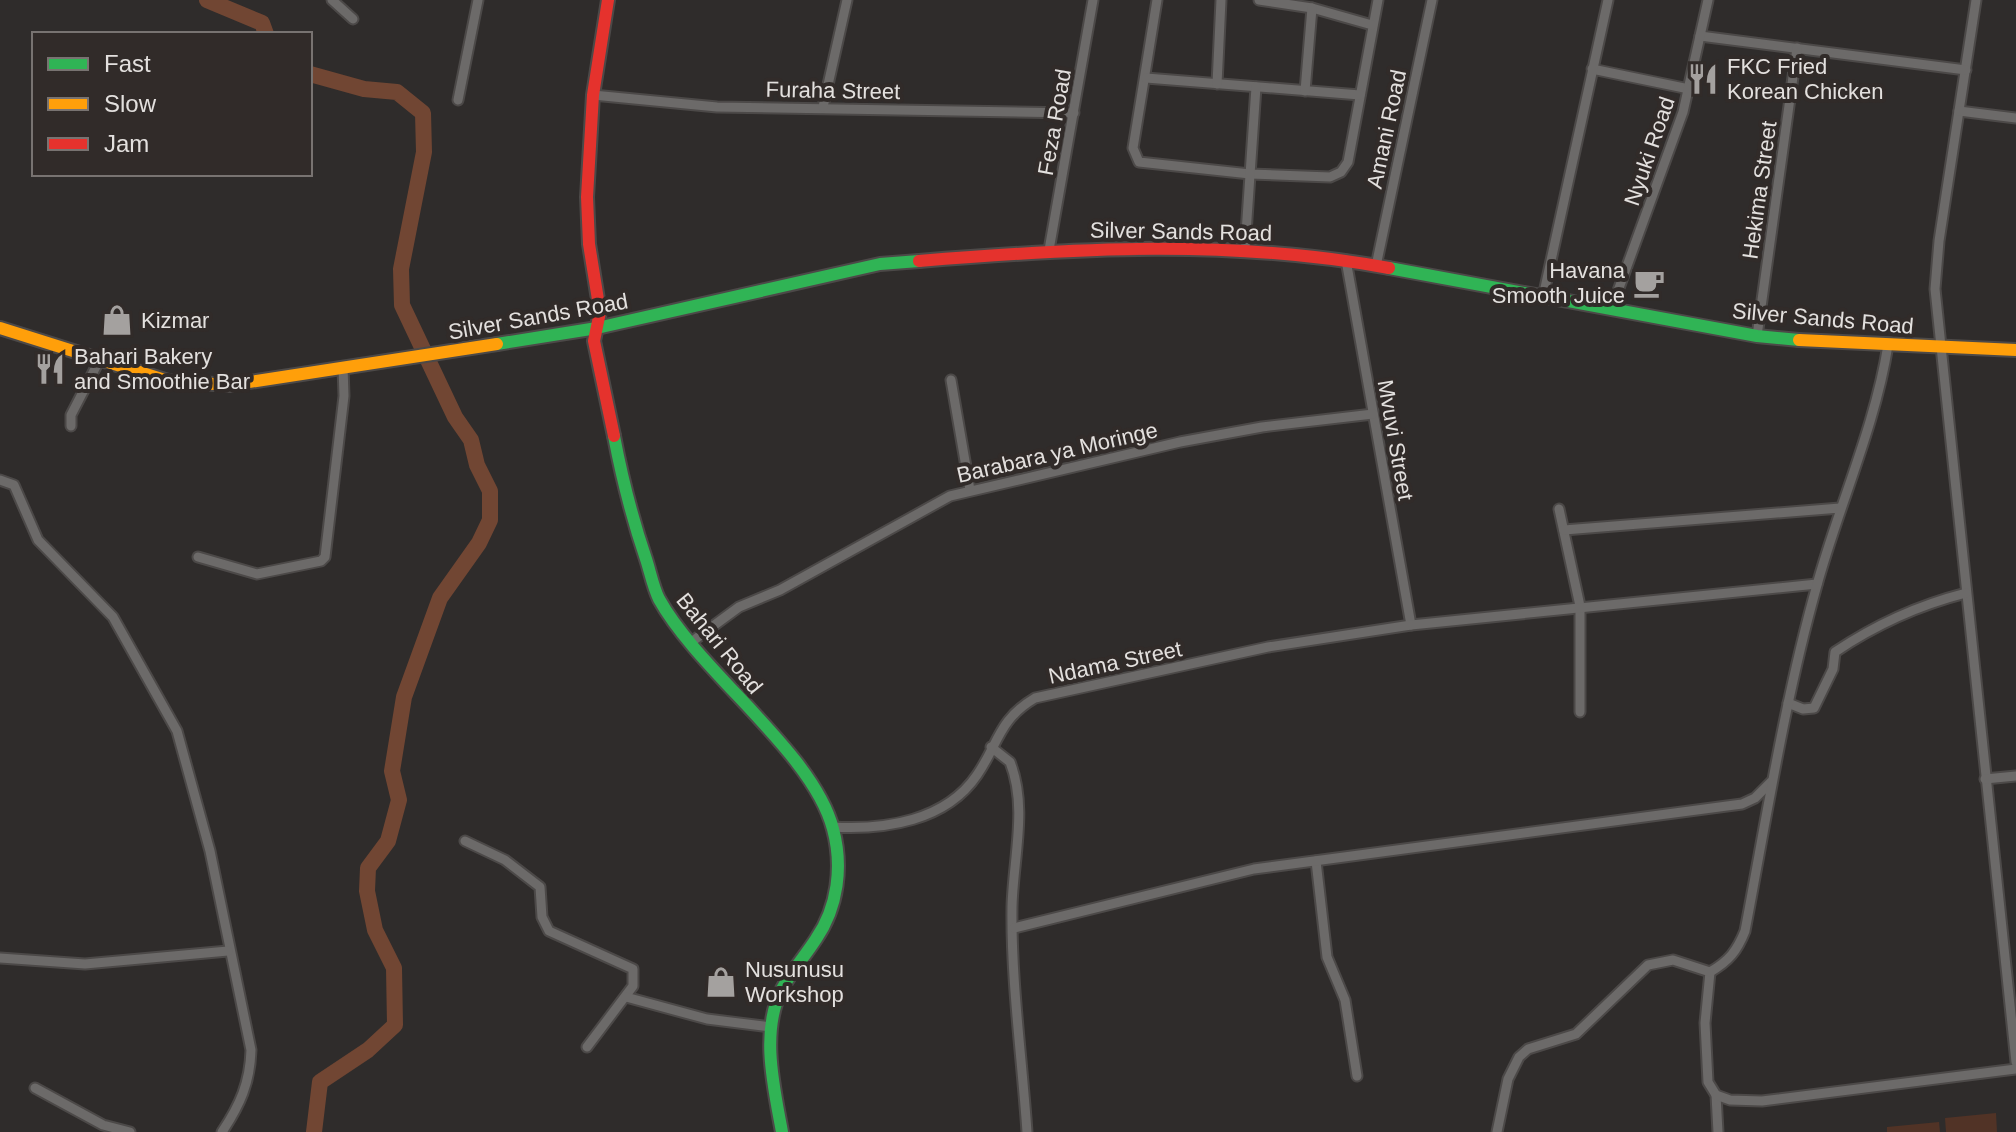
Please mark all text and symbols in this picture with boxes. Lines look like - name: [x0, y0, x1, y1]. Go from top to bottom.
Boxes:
- legend: [32, 32, 312, 176]
- text: Fast: [104, 50, 151, 77]
- place label: FKC Fried Korean Chicken: [1727, 54, 1884, 104]
- restaurant icon: FKC Fried Korean Chicken: [1686, 62, 1720, 96]
- street label: Feza Road: [1033, 67, 1076, 177]
- street label: Amani Road: [1362, 67, 1411, 191]
- street label: Furaha Street: [766, 77, 900, 104]
- text: Slow: [104, 90, 157, 117]
- street label: Nyuki Road: [1619, 93, 1680, 209]
- street label: Hekima Street: [1737, 119, 1782, 261]
- text: Jam: [104, 130, 149, 157]
- street label: Silver Sands Road: [1090, 217, 1272, 246]
- place label: Havana Smooth Juice: [1492, 258, 1626, 308]
- cafe icon: Havana Smooth Juice: [1632, 266, 1666, 300]
- street label: Silver Sands Road: [446, 288, 630, 345]
- street label: Silver Sands Road: [1731, 298, 1915, 339]
- shop icon: Kizmar: [100, 303, 134, 337]
- place label: Kizmar: [141, 308, 209, 333]
- place label: Bahari Bakery and Smoothie Bar: [74, 344, 250, 394]
- restaurant icon: Bahari Bakery and Smoothie Bar: [33, 352, 67, 386]
- street label: Mvuvi Street: [1373, 378, 1418, 502]
- street label: Barabara ya Moringe: [954, 417, 1160, 488]
- street label: Bahari Road: [671, 588, 768, 699]
- street label: Ndama Street: [1046, 636, 1184, 689]
- place label: Nusunusu Workshop: [745, 957, 844, 1007]
- shop icon: Nusunusu Workshop: [704, 965, 738, 999]

